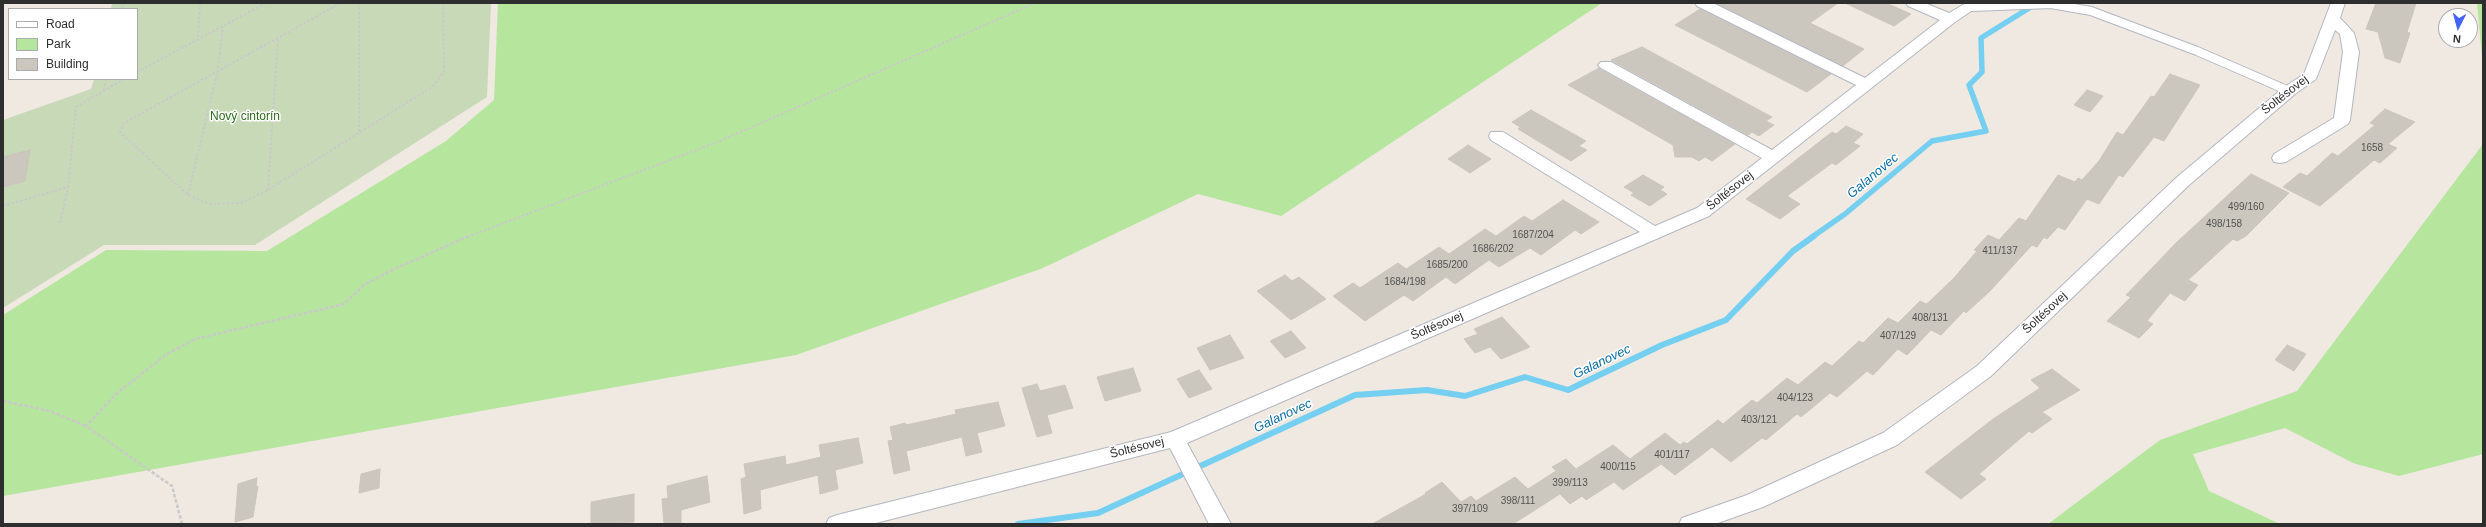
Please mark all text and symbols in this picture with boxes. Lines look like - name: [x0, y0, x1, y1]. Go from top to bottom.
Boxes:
- legend: [8, 8, 138, 80]
- north arrow: [2438, 8, 2478, 48]
- text: Road: [46, 17, 75, 31]
- text: N: [2452, 33, 2461, 45]
- text: Park: [46, 37, 71, 51]
- text: Building: [46, 57, 89, 71]
- street label: Šoltésovej: [2259, 72, 2311, 118]
- park label: Nový cintorín: [210, 110, 280, 124]
- house number: 1658: [2361, 142, 2383, 154]
- water label: Galanovec: [1844, 150, 1902, 202]
- street label: Šoltésovej: [1704, 168, 1756, 214]
- house number: 499/160: [2228, 201, 2264, 213]
- house number: 498/158: [2206, 218, 2242, 230]
- house number: 1687/204: [1512, 229, 1554, 241]
- house number: 1686/202: [1472, 243, 1514, 255]
- house number: 411/137: [1982, 245, 2018, 257]
- house number: 1685/200: [1426, 259, 1468, 271]
- house number: 1684/198: [1384, 276, 1426, 288]
- street label: Šoltésovej: [2020, 289, 2070, 337]
- street label: Šoltésovej: [1409, 309, 1465, 343]
- house number: 408/131: [1912, 312, 1948, 324]
- house number: 407/129: [1880, 330, 1916, 342]
- water label: Galanovec: [1571, 341, 1633, 383]
- house number: 404/123: [1777, 392, 1813, 404]
- water label: Galanovec: [1252, 396, 1314, 436]
- house number: 403/121: [1741, 414, 1777, 426]
- street label: Šoltésovej: [1108, 434, 1166, 462]
- house number: 401/117: [1654, 449, 1690, 461]
- house number: 400/115: [1600, 461, 1636, 473]
- house number: 399/113: [1552, 477, 1588, 489]
- house number: 398/111: [1501, 495, 1535, 507]
- house number: 397/109: [1452, 503, 1488, 515]

